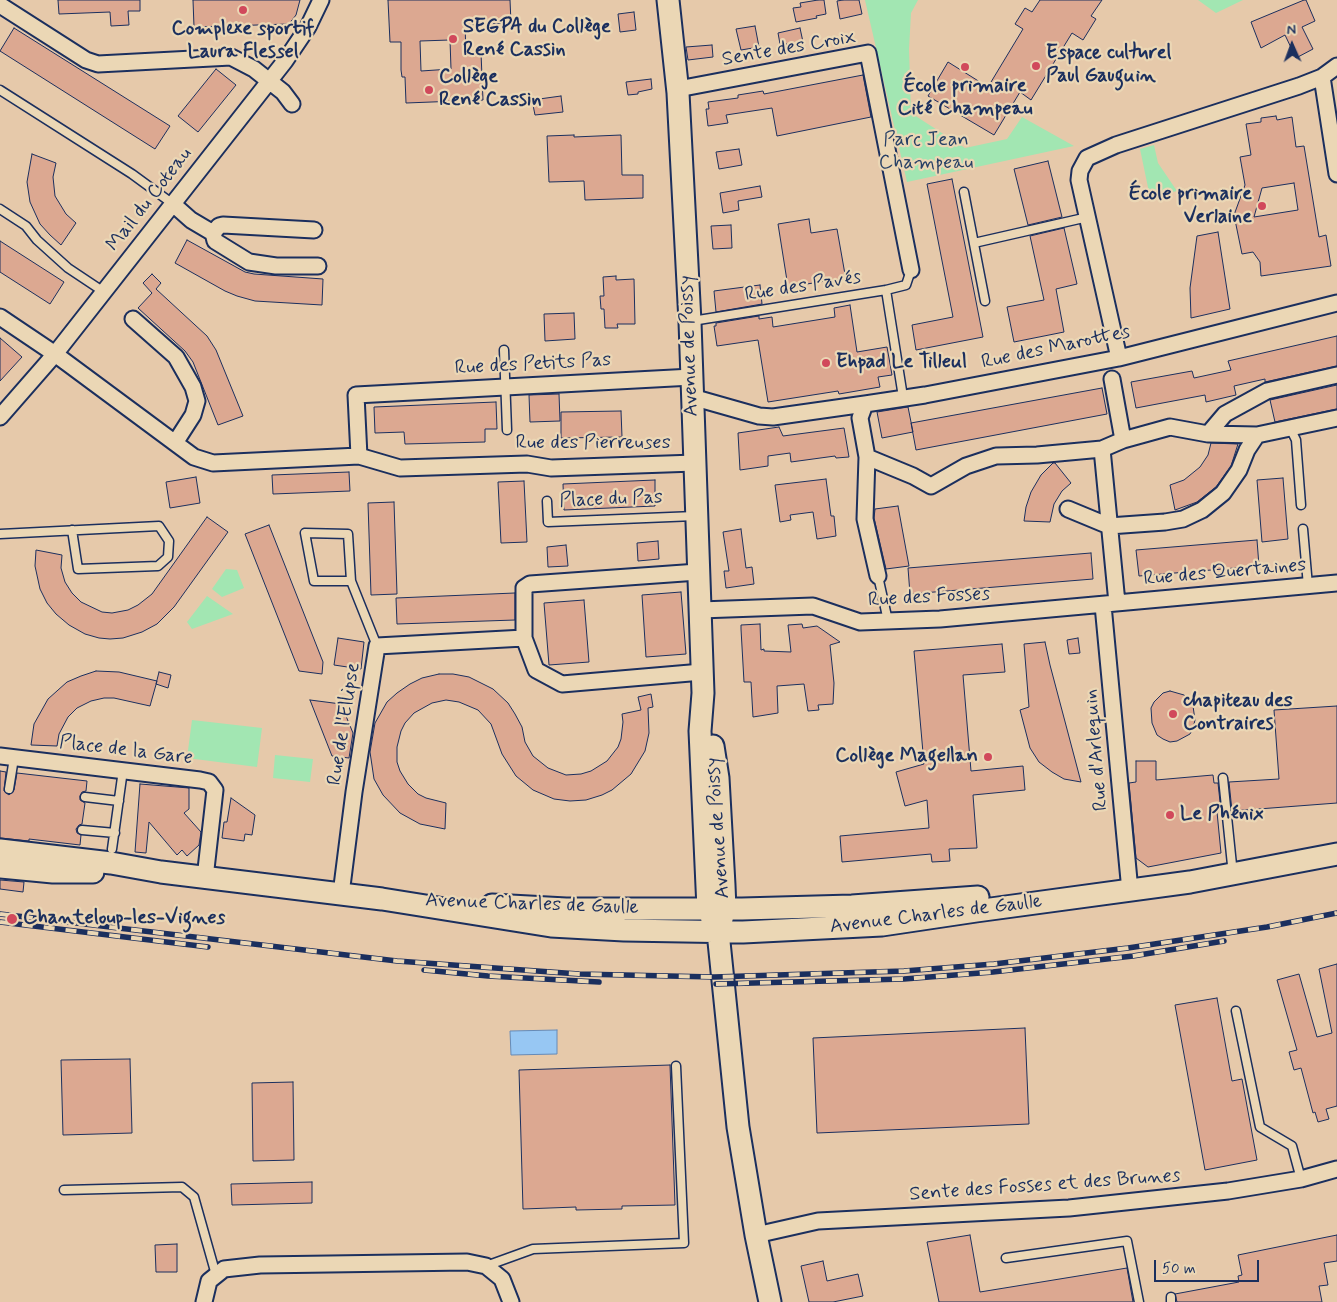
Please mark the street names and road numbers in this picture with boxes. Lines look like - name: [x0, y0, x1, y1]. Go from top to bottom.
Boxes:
- street label: Sente des Croix: [720, 25, 858, 73]
- street label: Mail du Coteau: [102, 143, 198, 257]
- street label: Rue des Pavés: [743, 266, 863, 308]
- street label: Avenue de Poissy: [676, 275, 704, 417]
- street label: Rue des Marottes: [979, 321, 1133, 375]
- street label: Rue des Petits Pas: [454, 349, 612, 381]
- street label: Rue des Pierreuses: [515, 432, 671, 456]
- street label: Place du Pas: [559, 486, 663, 514]
- street label: Rue des Quertaines: [1143, 554, 1307, 592]
- street label: Rue des Fosses: [867, 583, 991, 613]
- street label: Rue de l'Ellipse: [323, 661, 367, 787]
- street label: Rue d'Arlequin: [1080, 688, 1114, 812]
- street label: Place de la Gare: [58, 731, 194, 771]
- street label: Avenue de Poissy: [702, 757, 736, 899]
- street label: Avenue Charles de Gaulle: [425, 889, 639, 921]
- street label: Avenue Charles de Gaulle: [829, 890, 1043, 940]
- street label: Sente des Fosses et des Brunes: [909, 1165, 1181, 1207]

